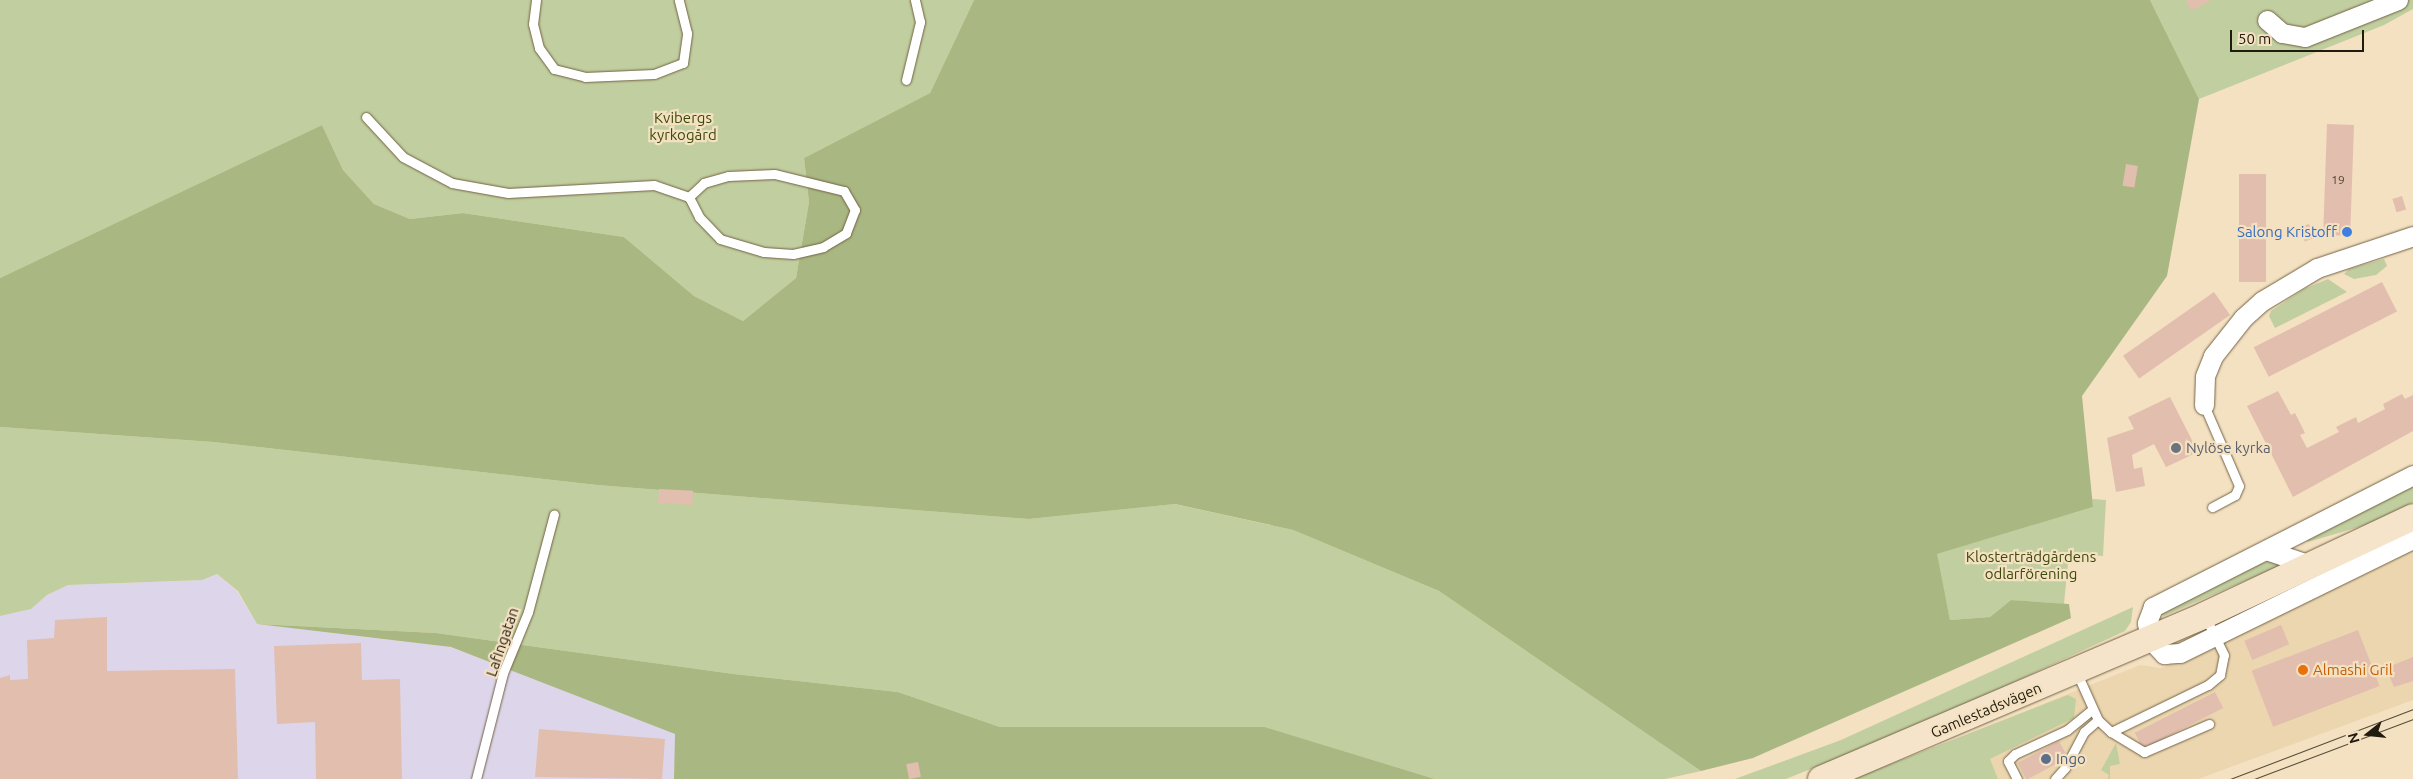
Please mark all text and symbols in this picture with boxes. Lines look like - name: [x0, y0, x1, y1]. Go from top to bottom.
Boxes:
- scale bar: [2233, 20, 2367, 52]
- text: 50 m: [2238, 30, 2271, 47]
- park label: Kvibergs kyrkogård: [649, 108, 717, 143]
- house number: 19: [2331, 173, 2345, 187]
- place label: Salong Kristoff: [2237, 223, 2337, 241]
- marker: Salong Kristoff: [2341, 226, 2353, 238]
- place label: Nylöse kyrka: [2186, 439, 2271, 457]
- marker: Nylöse kyrka: [2170, 442, 2182, 454]
- park label: Klosterträdgårdens odlarförening: [1966, 547, 2096, 582]
- street label: Lafingatan: [482, 605, 522, 679]
- place label: Almashi Gril: [2313, 661, 2393, 679]
- marker: Almashi Gril: [2297, 664, 2309, 676]
- street label: Gamlestadsvägen: [1928, 679, 2044, 741]
- north arrow: [2343, 709, 2393, 759]
- text: N: [2344, 731, 2363, 745]
- place label: Ingo: [2056, 750, 2086, 768]
- marker: Ingo: [2040, 753, 2052, 765]

